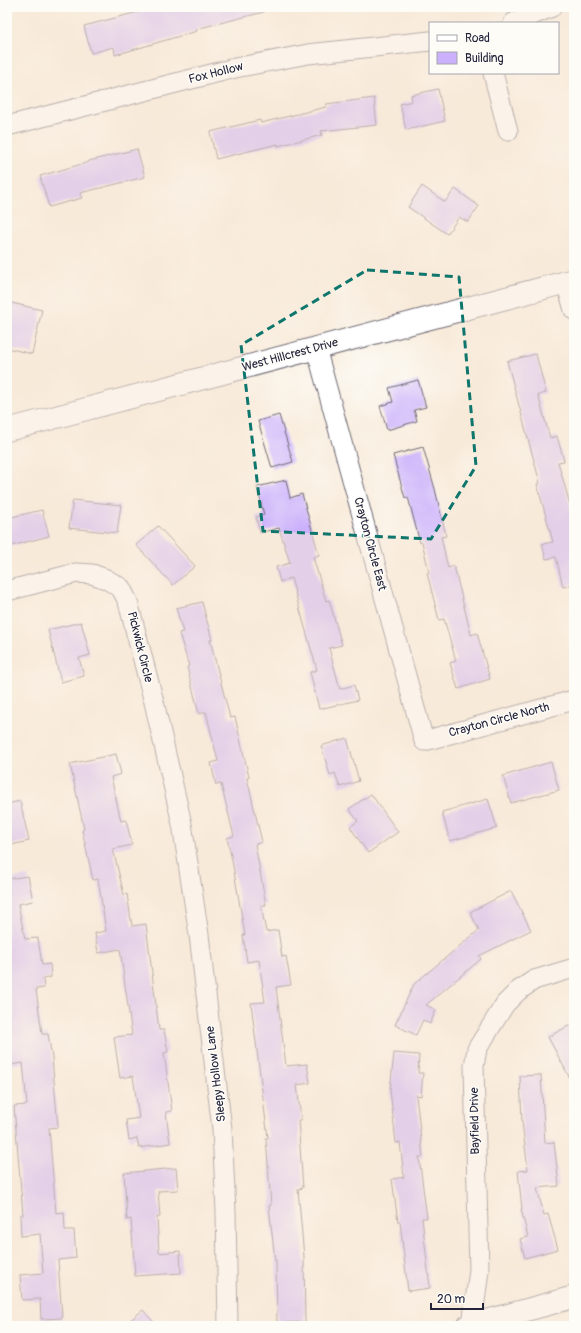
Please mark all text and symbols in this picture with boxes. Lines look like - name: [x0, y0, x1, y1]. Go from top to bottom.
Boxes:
- legend: [429, 22, 559, 74]
- text: Road: [465, 31, 490, 46]
- text: Building: [465, 51, 504, 66]
- street label: Fox Hollow: [187, 59, 245, 87]
- street label: West Hillcrest Drive: [240, 335, 340, 375]
- street label: Crayton Circle East: [350, 496, 390, 593]
- street label: Pickwick Circle: [124, 610, 156, 684]
- street label: Crayton Circle North: [447, 699, 551, 741]
- street label: Sleepy Hollow Lane: [203, 1025, 229, 1123]
- street label: Bayfield Drive: [467, 1087, 483, 1155]
- scale bar: [431, 1285, 483, 1311]
- text: 20 m: [437, 1292, 466, 1307]

